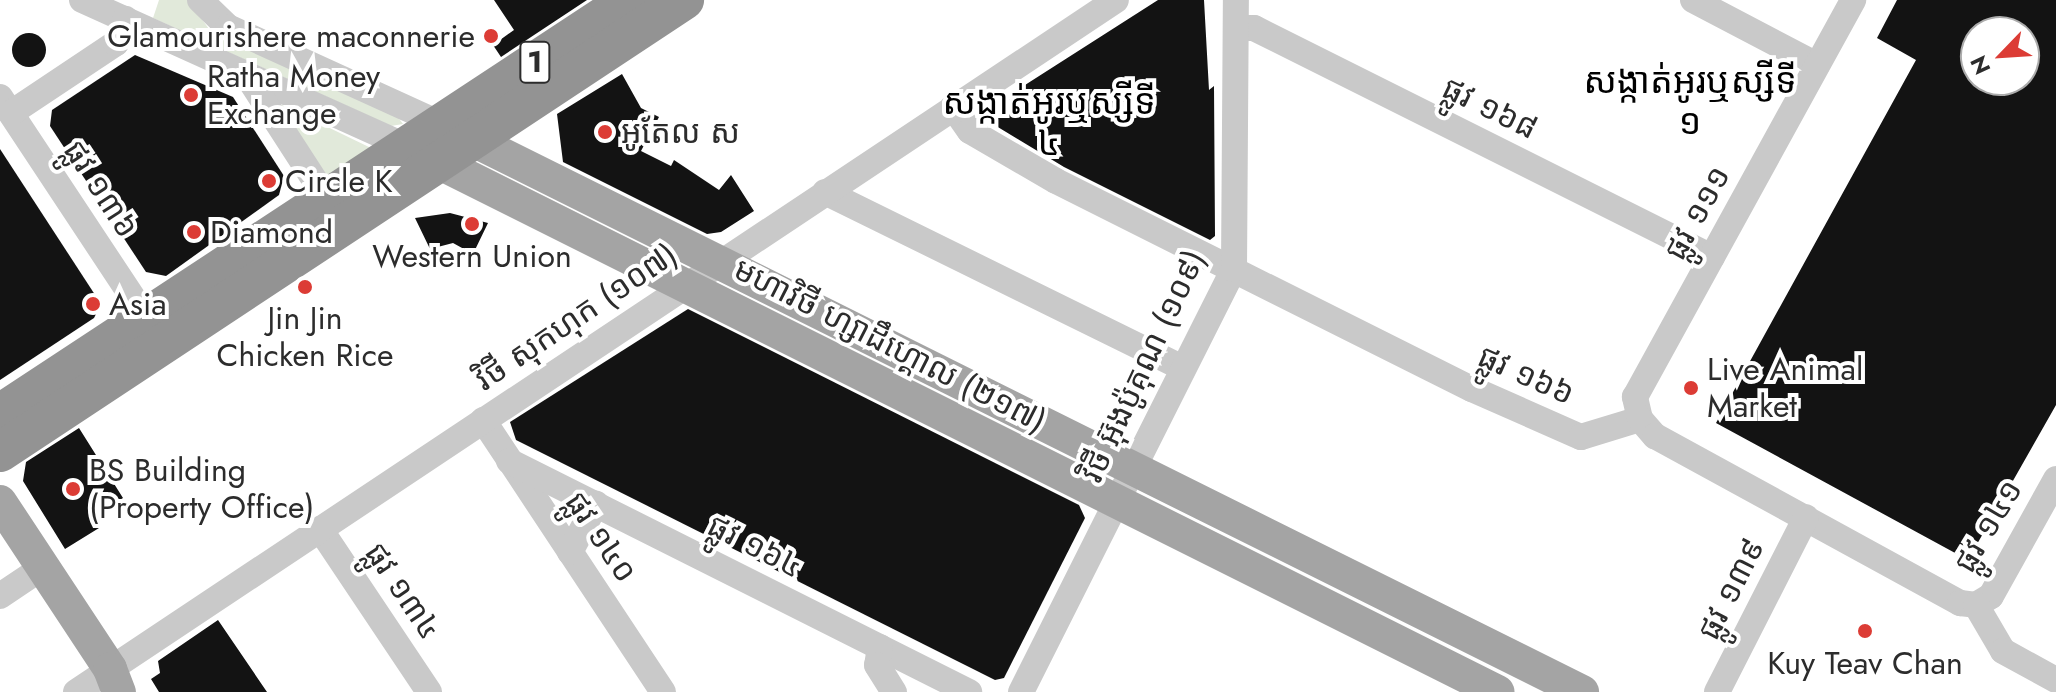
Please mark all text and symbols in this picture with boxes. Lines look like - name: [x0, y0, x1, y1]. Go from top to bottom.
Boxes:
- north arrow: [1960, 16, 2040, 96]
- place label: Glamourishere maconnerie: [107, 17, 475, 55]
- marker: Glamourishere maconnerie: [482, 27, 500, 45]
- road number: 1: [519, 36, 551, 88]
- text: N: [1962, 51, 1998, 80]
- place label: Ratha Money Exchange: [207, 58, 380, 133]
- district label: សង្កាត់អូរឬស្សីទី ១: [1583, 58, 1797, 143]
- street label: ផ្លូវ ១៦៨: [1436, 69, 1544, 147]
- district label: សង្កាត់អូរឬស្សីទី ៤: [942, 79, 1156, 164]
- marker: Ratha Money Exchange: [182, 86, 200, 104]
- place label: អូតែល ស: [621, 113, 740, 151]
- marker: អូតែល ស: [596, 123, 614, 141]
- street label: ផ្លូវ ១៣៦: [55, 133, 147, 245]
- street label: ផ្លូវ ១១១: [1656, 159, 1738, 267]
- place label: Circle K: [285, 162, 393, 200]
- marker: Circle K: [260, 172, 278, 190]
- place label: Diamond: [210, 213, 333, 251]
- marker: Western Union: [463, 215, 481, 233]
- marker: Diamond: [185, 223, 203, 241]
- street label: វិថី សុកហុក (១០៧): [468, 235, 684, 399]
- place label: Western Union: [372, 237, 572, 275]
- street label: វិថី អ៊ុងប៉ូគុណ (១០៩): [1072, 244, 1214, 488]
- street label: មហាវិថី ហ្សាដឹហ្គោល (២១៧): [728, 250, 1052, 440]
- marker: Jin Jin Chicken Rice: [296, 278, 314, 296]
- place label: Asia: [109, 285, 167, 323]
- marker: Asia: [84, 295, 102, 313]
- place label: Jin Jin Chicken Rice: [217, 300, 393, 375]
- street label: ផ្លូវ ១៦៦: [1472, 337, 1580, 413]
- place label: Live Animal Market: [1707, 351, 1863, 426]
- marker: Live Animal Market: [1682, 379, 1700, 397]
- place label: BS Building (Property Office): [89, 452, 314, 527]
- street label: ផ្លូវ ១៤១: [1945, 473, 2031, 579]
- marker: BS Building (Property Office): [64, 480, 82, 498]
- street label: ផ្លូវ ១៤០: [557, 484, 645, 590]
- street label: ផ្លូវ ១៦៤: [701, 506, 809, 586]
- street label: ផ្លូវ ១៣៩: [1689, 532, 1773, 646]
- street label: ផ្លូវ ១៣៤: [357, 535, 449, 647]
- marker: Kuy Teav Chan: [1856, 622, 1874, 640]
- place label: Kuy Teav Chan: [1767, 644, 1963, 682]

